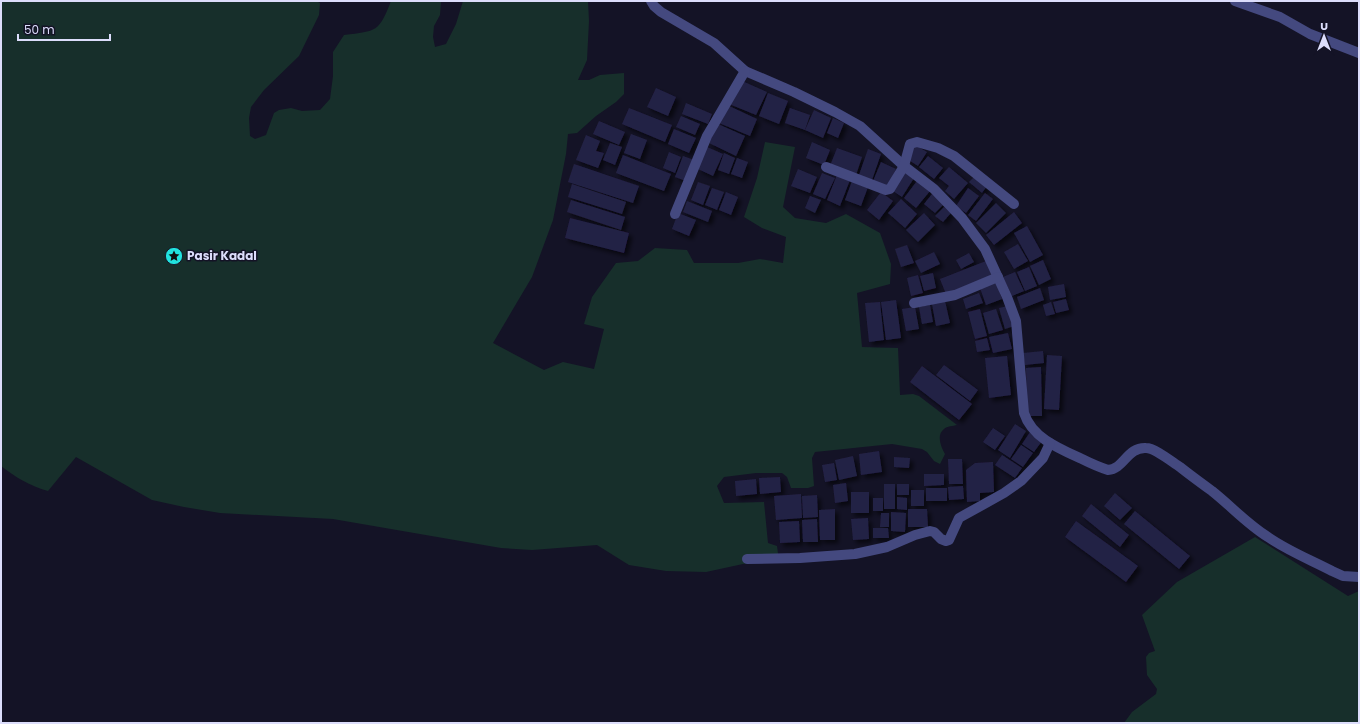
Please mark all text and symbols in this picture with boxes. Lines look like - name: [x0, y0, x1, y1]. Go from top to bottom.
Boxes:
- scale bar: [18, 16, 110, 42]
- north arrow: [1304, 16, 1344, 56]
- text: U: [1320, 18, 1328, 34]
- text: 50 m: [24, 21, 55, 38]
- place icon: Pasir Kadal: [164, 246, 184, 266]
- place label: Pasir Kadal: [187, 247, 257, 264]

